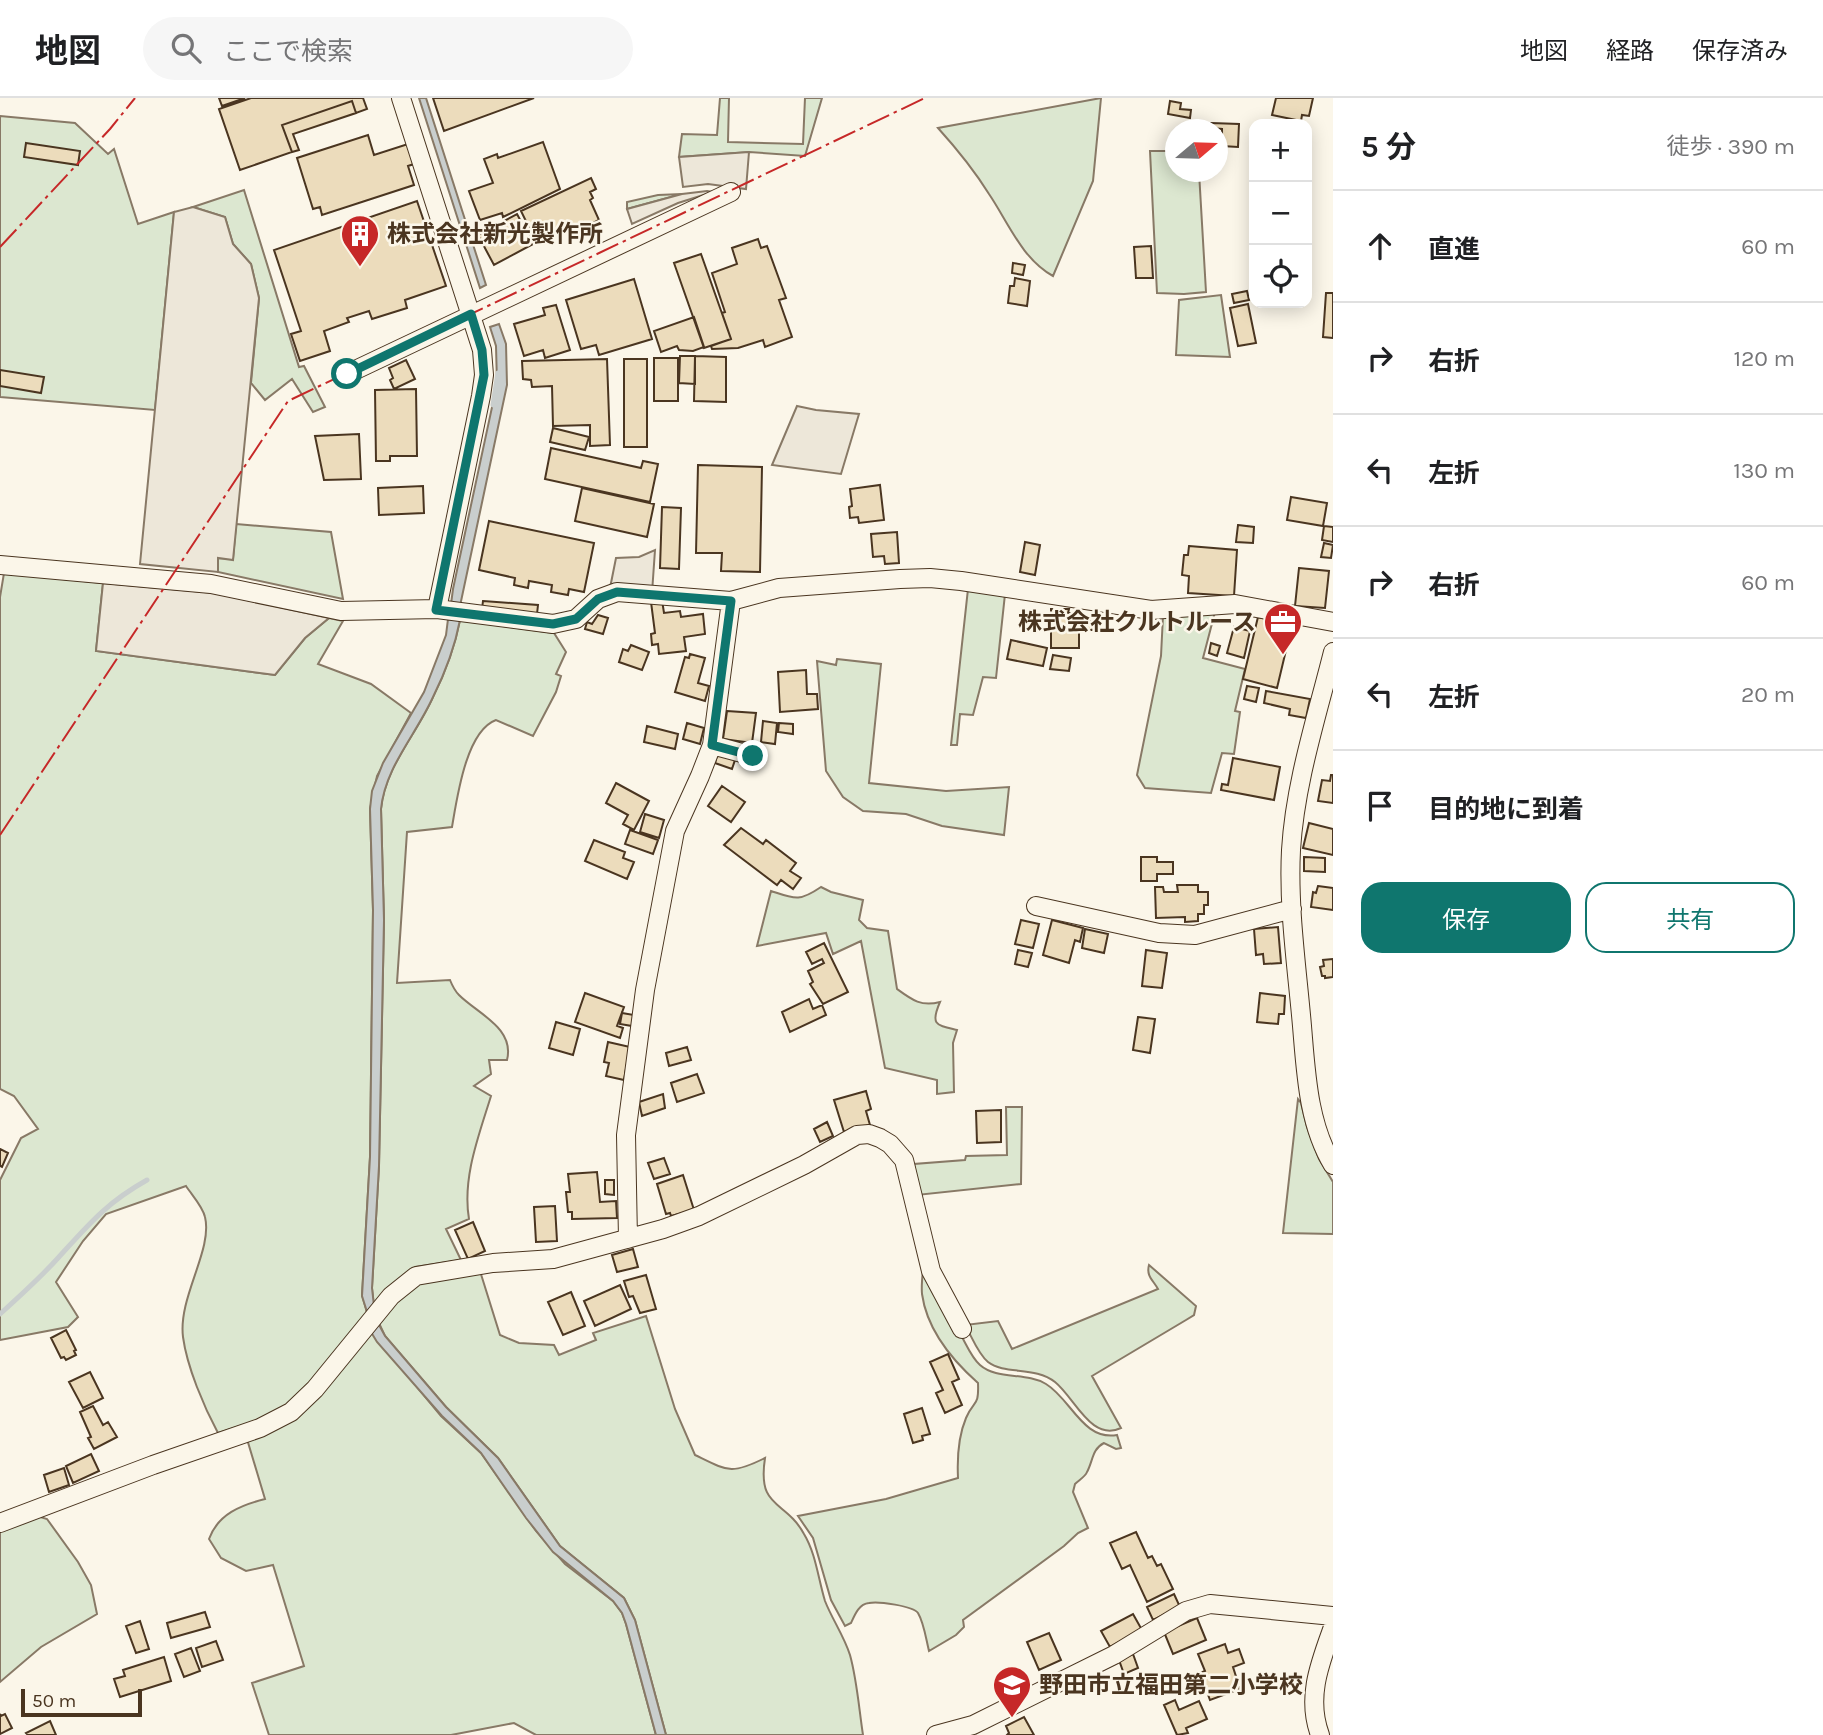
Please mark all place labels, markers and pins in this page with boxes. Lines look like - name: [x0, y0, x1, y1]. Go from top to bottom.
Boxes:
- building icon: 株式会社新光製作所: [339, 213, 381, 268]
- place label: 株式会社新光製作所: [387, 220, 603, 248]
- office icon: 株式会社クルトルース: [1262, 601, 1304, 656]
- place label: 株式会社クルトルース: [1018, 608, 1256, 636]
- school or university icon: 野田市立福田第二小学校: [991, 1664, 1033, 1719]
- place label: 野田市立福田第二小学校: [1039, 1671, 1303, 1699]

